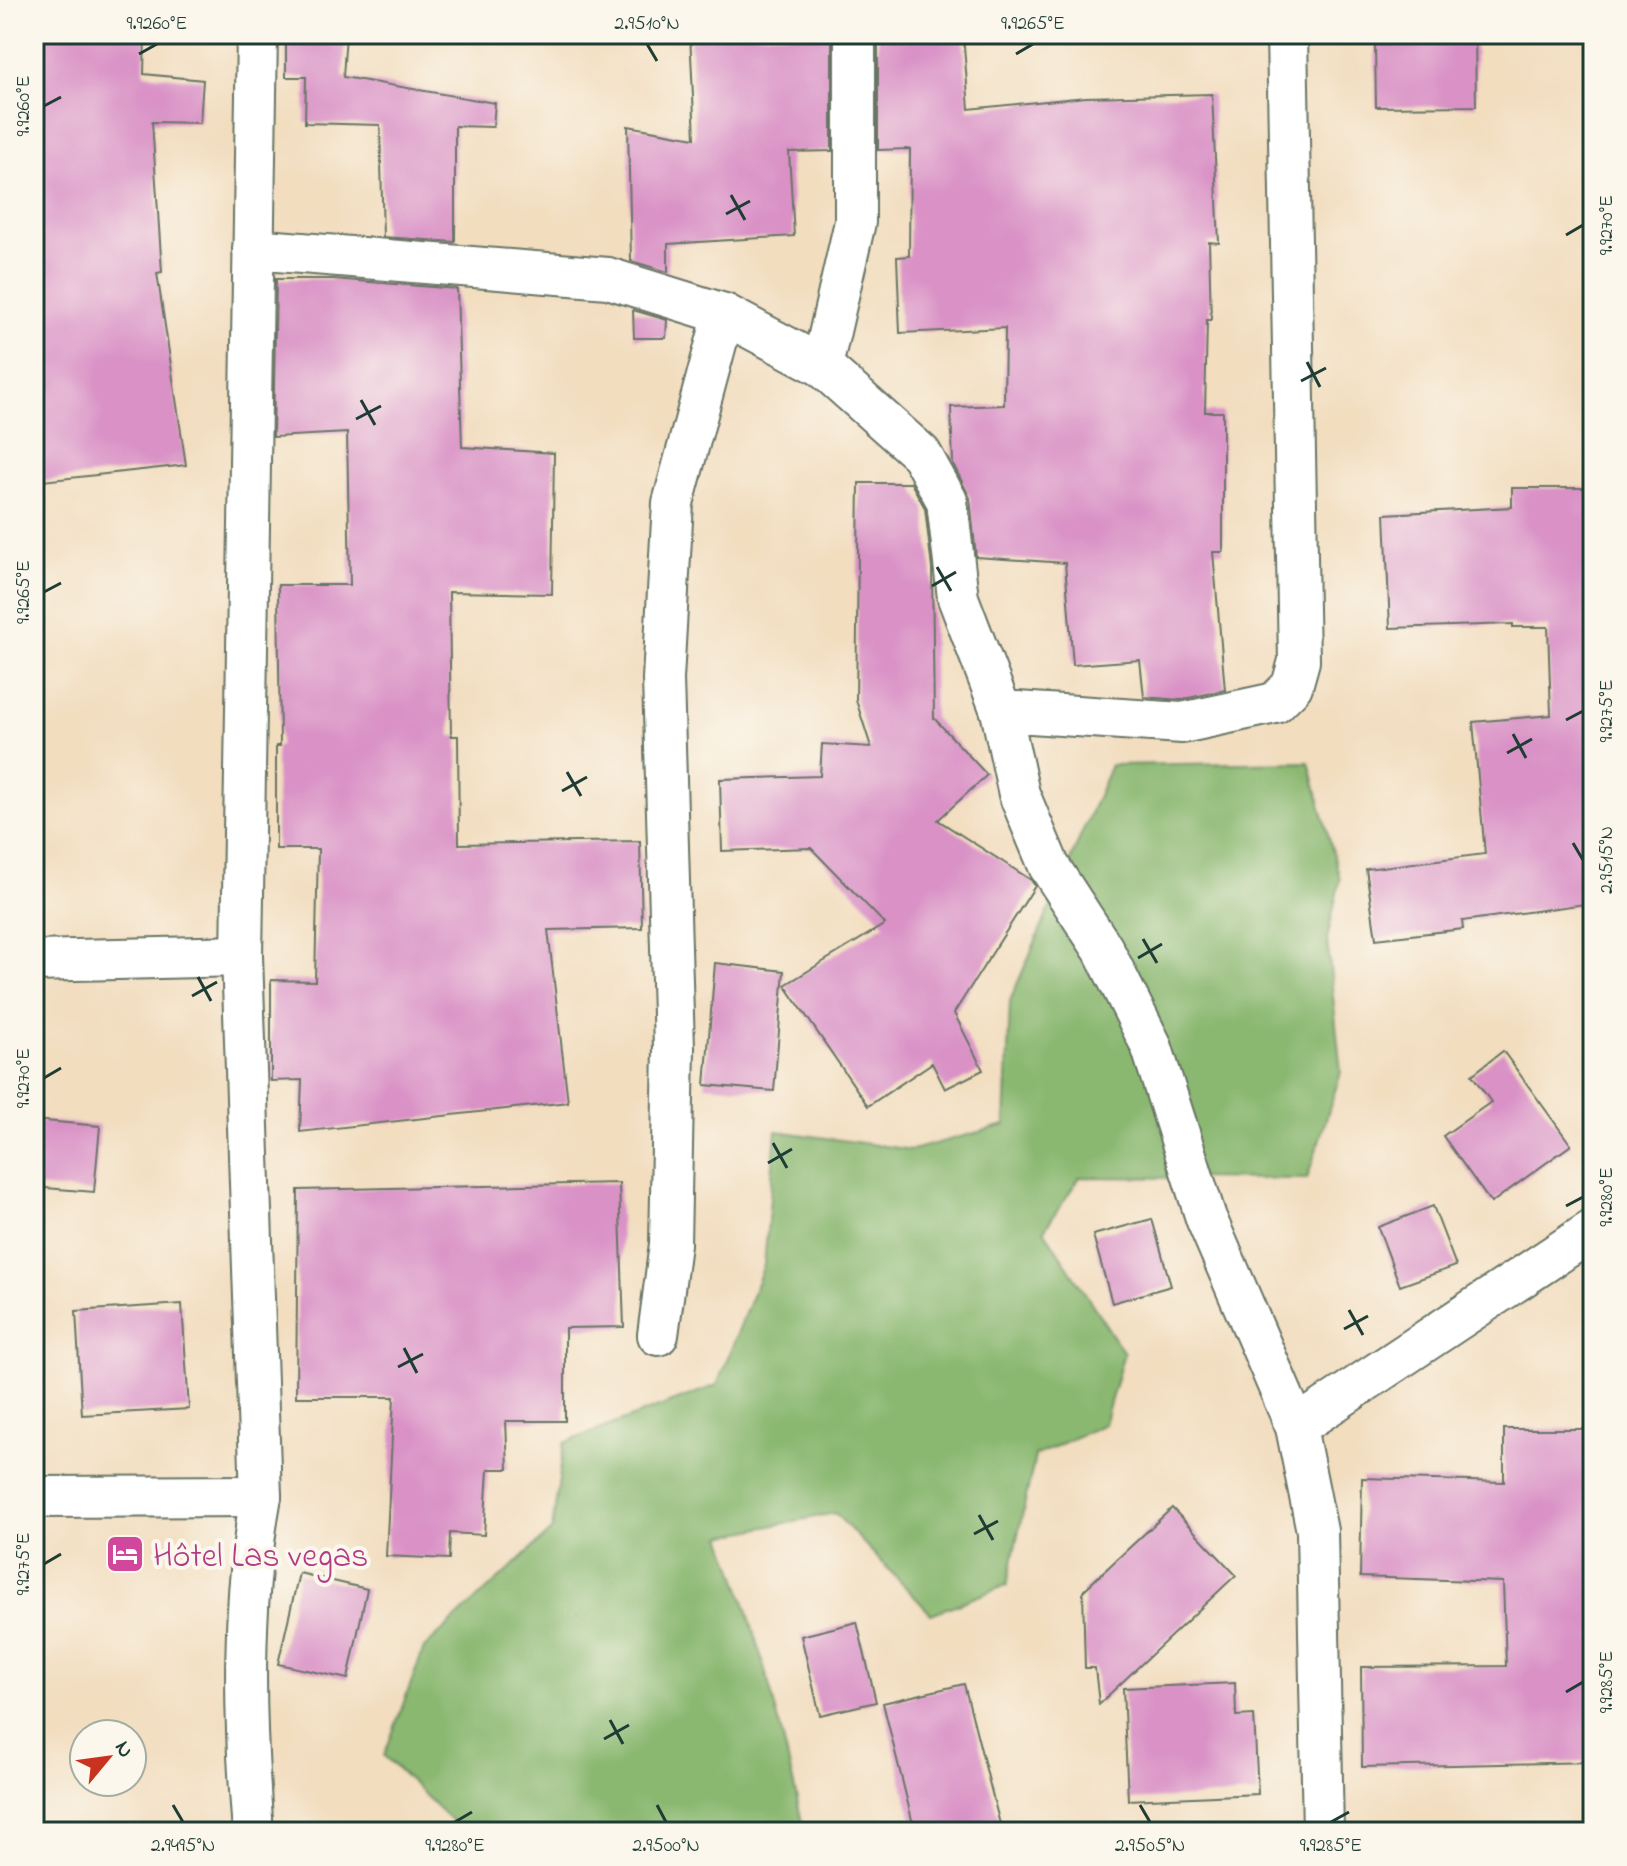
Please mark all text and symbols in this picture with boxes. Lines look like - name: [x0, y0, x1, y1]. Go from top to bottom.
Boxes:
- text: 9.9260°E: [127, 10, 187, 39]
- text: 2.9510°N: [614, 10, 680, 39]
- text: 9.9265°E: [1001, 10, 1065, 39]
- text: 9.9260°E: [10, 76, 39, 136]
- text: 9.9270°E: [1593, 195, 1622, 255]
- text: 9.9265°E: [10, 560, 39, 624]
- text: 9.9275°E: [1593, 679, 1622, 743]
- text: 2.9515°N: [1593, 826, 1622, 894]
- text: 9.9270°E: [10, 1048, 39, 1108]
- text: 9.9280°E: [1593, 1167, 1622, 1227]
- text: 9.9275°E: [10, 1532, 39, 1596]
- hotel icon: Hôtel Las vegas: [104, 1533, 146, 1575]
- place label: Hôtel Las vegas: [153, 1533, 368, 1583]
- text: 9.9285°E: [1593, 1651, 1622, 1713]
- north arrow: [68, 1718, 148, 1798]
- text: N: [105, 1736, 140, 1764]
- text: 2.9495°N: [151, 1832, 215, 1861]
- text: 9.9280°E: [425, 1832, 485, 1861]
- text: 2.9500°N: [632, 1832, 700, 1861]
- text: 2.9505°N: [1115, 1832, 1185, 1861]
- text: 9.9285°E: [1300, 1832, 1362, 1861]

